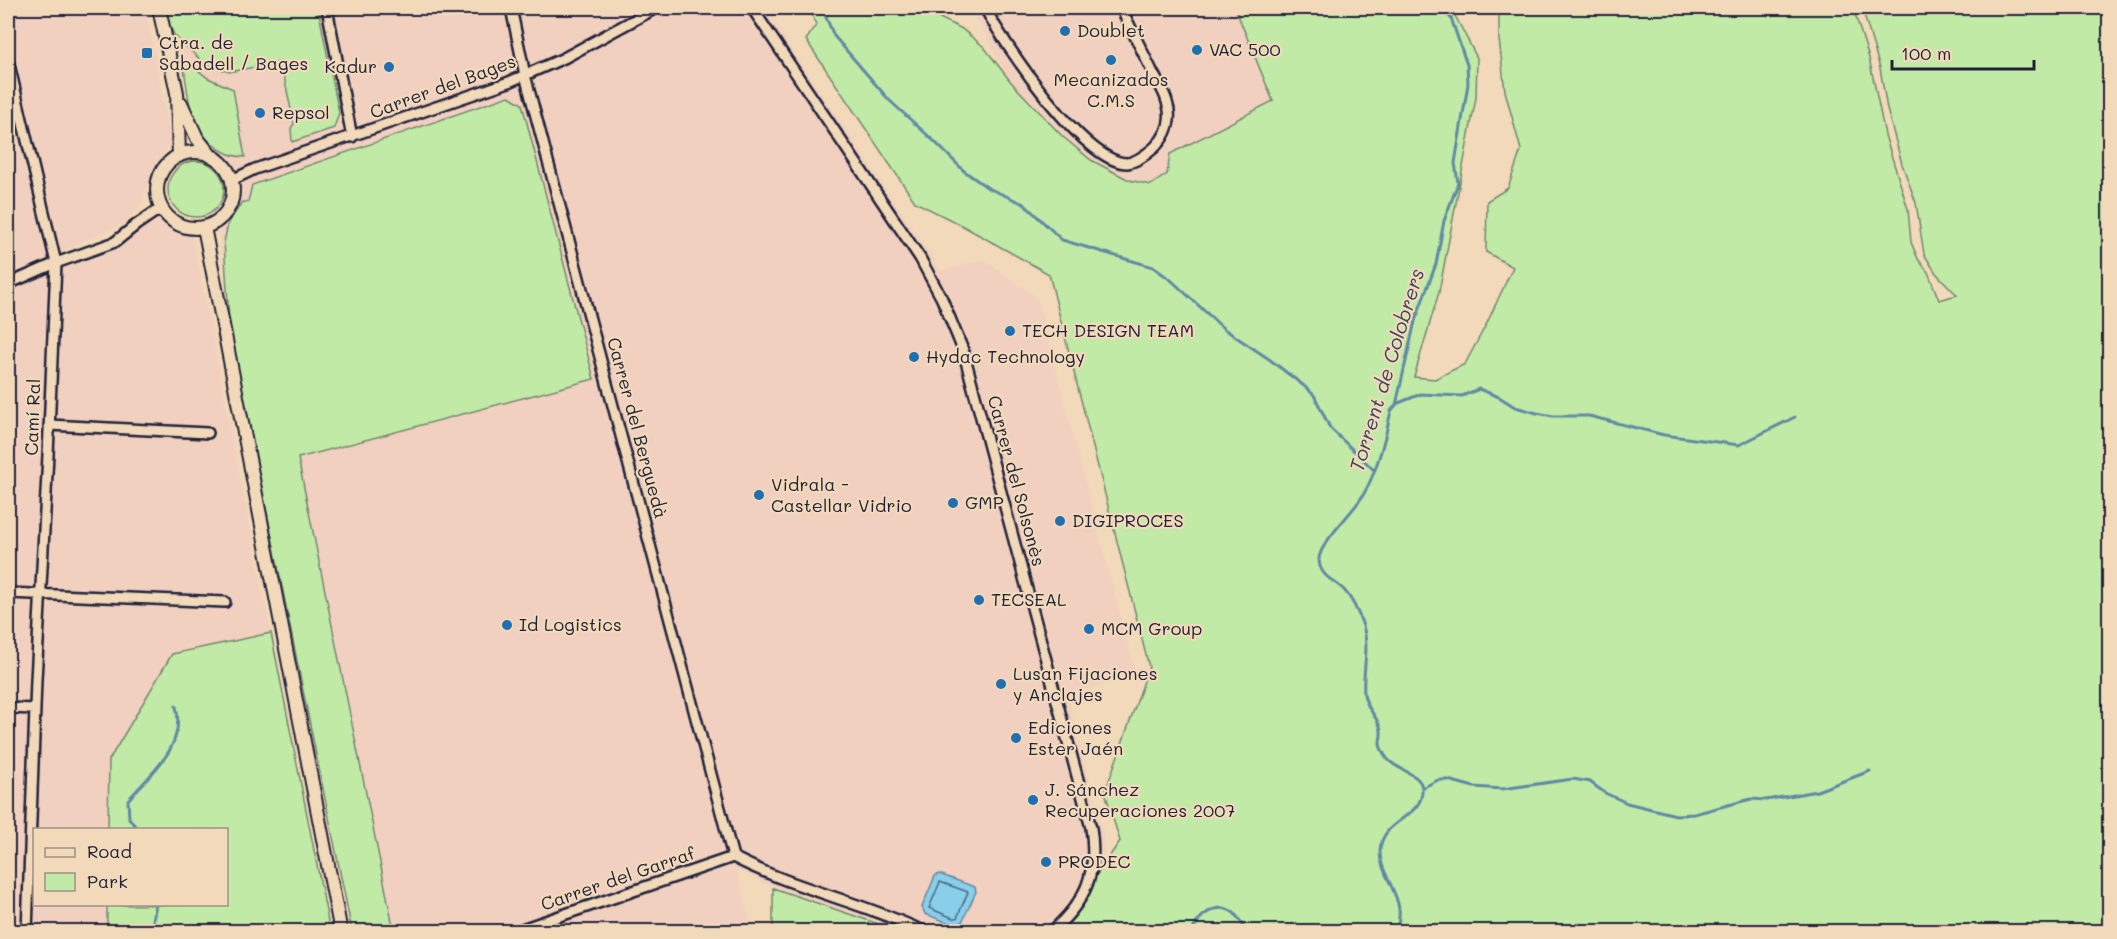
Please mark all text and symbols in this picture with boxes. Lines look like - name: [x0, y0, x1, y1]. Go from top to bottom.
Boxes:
- place label: Doublet: [1077, 18, 1145, 42]
- marker: Doublet: [1058, 24, 1072, 38]
- place label: Ctra. de Sabadell / Bages: [159, 30, 308, 75]
- scale bar: [1892, 33, 2034, 71]
- place label: VAC 500: [1209, 37, 1281, 61]
- text: 100 m: [1901, 41, 1951, 65]
- marker: VAC 500: [1190, 43, 1204, 57]
- marker: Ctra. de Sabadell / Bages: [140, 46, 154, 60]
- street label: Carrer del Bages: [366, 49, 519, 124]
- marker: Mecanizados C.M.S: [1104, 53, 1118, 67]
- place label: Kadur: [325, 54, 377, 78]
- marker: Kadur: [382, 60, 396, 74]
- place label: Mecanizados C.M.S: [1054, 67, 1168, 112]
- place label: Repsol: [272, 100, 330, 124]
- marker: Repsol: [253, 106, 267, 120]
- water label: Torrent de Colobrers: [1343, 265, 1429, 474]
- place label: TECH DESIGN TEAM: [1022, 318, 1194, 342]
- marker: TECH DESIGN TEAM: [1003, 324, 1017, 338]
- street label: Carrer del Berguedà: [602, 335, 674, 521]
- place label: Hydac Technology: [926, 344, 1085, 368]
- marker: Hydac Technology: [907, 350, 921, 364]
- street label: Camí Ral: [19, 378, 45, 456]
- street label: Carrer del Solsonès: [983, 393, 1051, 569]
- place label: Vidrala - Castellar Vidrio: [771, 472, 912, 517]
- marker: Vidrala - Castellar Vidrio: [752, 488, 766, 502]
- place label: GMP: [965, 490, 1004, 514]
- marker: GMP: [946, 496, 960, 510]
- place label: DIGIPROCES: [1072, 508, 1184, 532]
- marker: DIGIPROCES: [1053, 514, 1067, 528]
- place label: TECSEAL: [991, 587, 1067, 611]
- marker: TECSEAL: [972, 593, 986, 607]
- place label: Id Logistics: [519, 612, 622, 636]
- place label: MCM Group: [1101, 616, 1202, 640]
- marker: Id Logistics: [500, 618, 514, 632]
- marker: MCM Group: [1082, 622, 1096, 636]
- place label: Lusan Fijaciones y Anclajes: [1013, 661, 1157, 706]
- marker: Lusan Fijaciones y Anclajes: [994, 677, 1008, 691]
- place label: Ediciones Ester Jaén: [1028, 715, 1123, 760]
- marker: Ediciones Ester Jaén: [1009, 731, 1023, 745]
- place label: J. Sánchez Recuperaciones 2007: [1045, 777, 1235, 822]
- marker: J. Sánchez Recuperaciones 2007: [1026, 793, 1040, 807]
- legend: [33, 828, 228, 906]
- text: Road: [87, 839, 132, 863]
- street label: Carrer del Garraf: [537, 840, 699, 916]
- place label: PRODEC: [1058, 849, 1130, 873]
- marker: PRODEC: [1039, 855, 1053, 869]
- text: Park: [87, 869, 128, 893]

